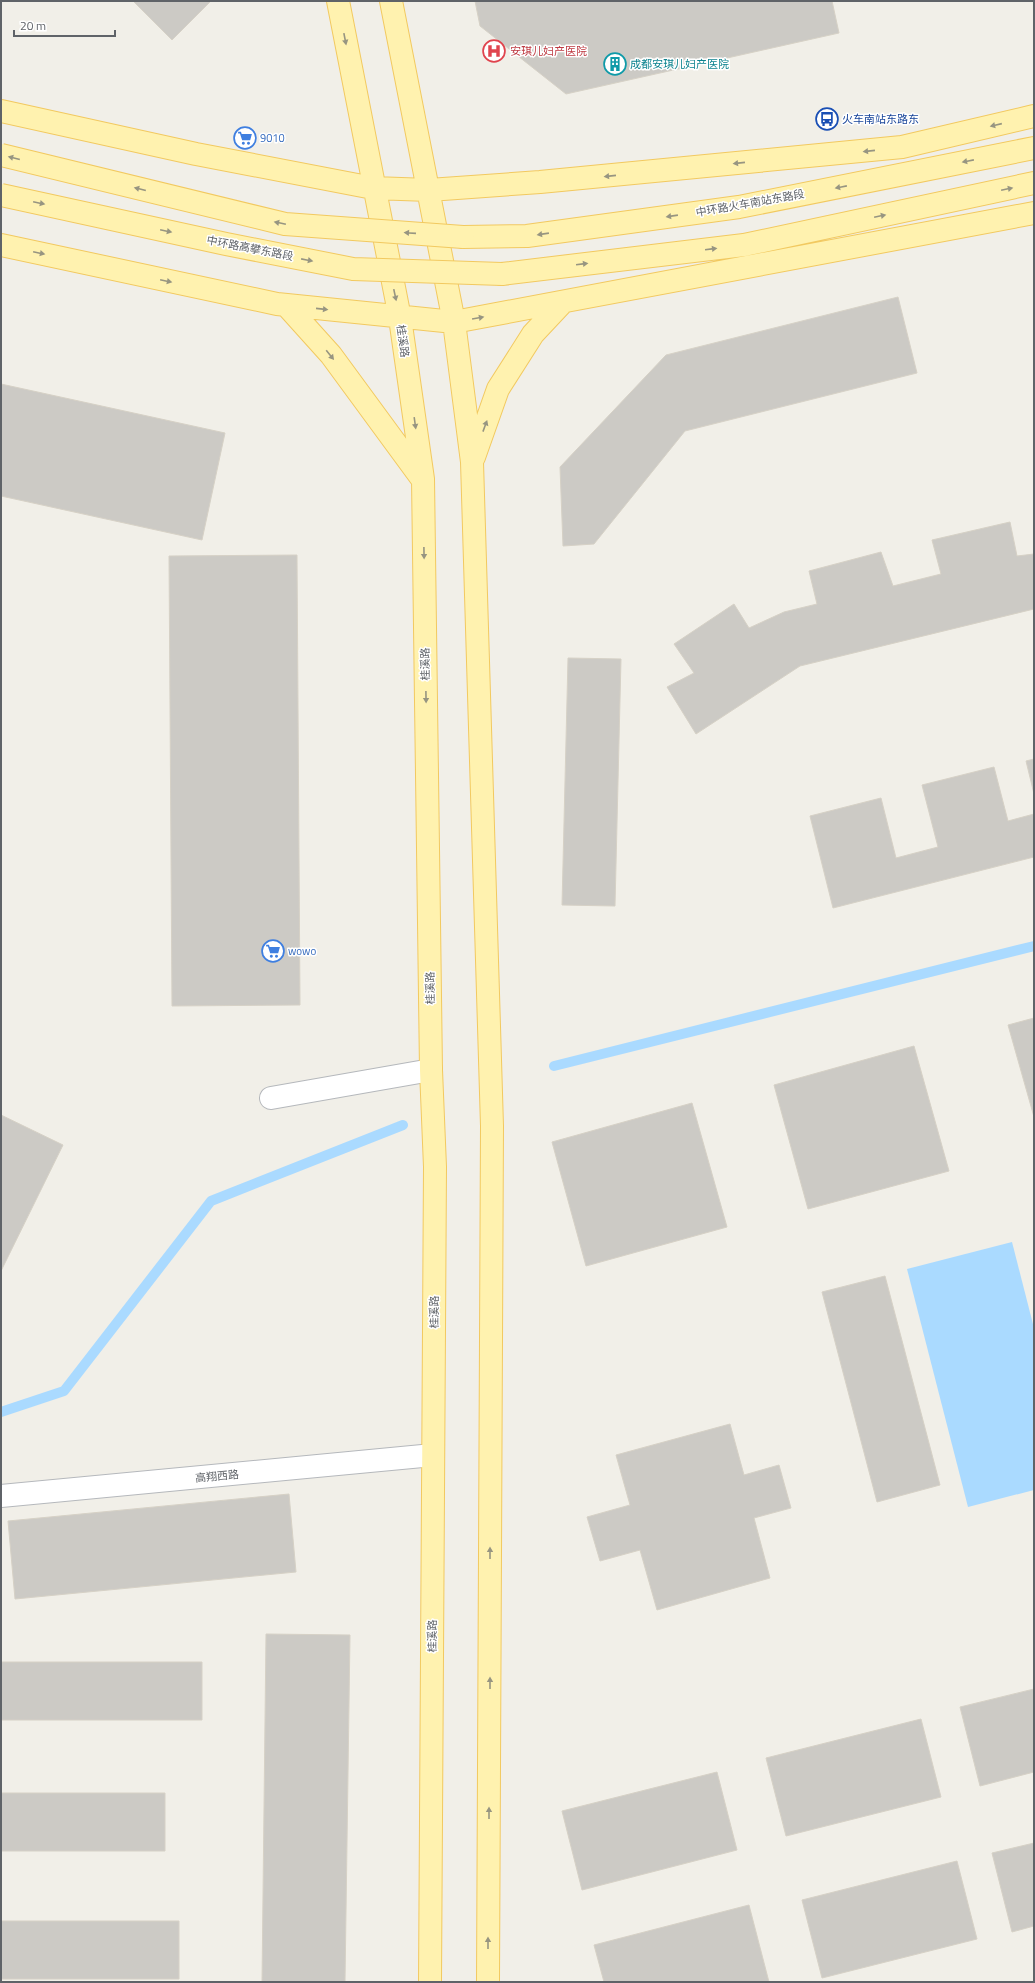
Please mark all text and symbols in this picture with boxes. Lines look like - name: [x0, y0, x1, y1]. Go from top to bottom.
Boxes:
- scale bar: [14, 12, 115, 38]
- text: 20 m: [20, 16, 46, 35]
- one-way arrow: [342, 33, 348, 45]
- hospital icon: 安琪儿妇产医院: [481, 38, 507, 64]
- place label: 安琪儿妇产医院: [510, 43, 587, 59]
- building icon: 成都安琪儿妇产医院: [602, 51, 628, 77]
- place label: 成都安琪儿妇产医院: [630, 56, 729, 72]
- bus stop icon: 火车南站东路东: [814, 106, 840, 132]
- place label: 火车南站东路东: [842, 111, 919, 127]
- one-way arrow: [990, 122, 1002, 128]
- supermarket icon: 9010: [232, 125, 258, 151]
- place label: 9010: [260, 130, 285, 146]
- one-way arrow: [863, 147, 875, 154]
- one-way arrow: [8, 155, 20, 161]
- one-way arrow: [962, 158, 974, 164]
- one-way arrow: [733, 160, 745, 166]
- one-way arrow: [604, 172, 616, 179]
- one-way arrow: [835, 184, 847, 190]
- one-way arrow: [134, 185, 147, 191]
- street label: 中环路火车南站东路段: [694, 186, 806, 220]
- one-way arrow: [1001, 186, 1013, 192]
- one-way arrow: [33, 201, 45, 207]
- one-way arrow: [665, 213, 678, 219]
- one-way arrow: [874, 213, 886, 219]
- one-way arrow: [274, 219, 287, 225]
- one-way arrow: [160, 228, 172, 234]
- one-way arrow: [404, 229, 416, 236]
- one-way arrow: [537, 230, 549, 237]
- street label: 中环路高攀东路段: [205, 232, 295, 264]
- one-way arrow: [705, 246, 717, 252]
- one-way arrow: [33, 251, 45, 257]
- one-way arrow: [301, 257, 313, 263]
- one-way arrow: [576, 261, 588, 268]
- one-way arrow: [160, 278, 172, 284]
- one-way arrow: [393, 289, 399, 301]
- one-way arrow: [315, 306, 328, 312]
- one-way arrow: [472, 315, 485, 321]
- street label: 桂溪路: [393, 324, 413, 358]
- one-way arrow: [326, 350, 335, 361]
- one-way arrow: [412, 417, 418, 429]
- one-way arrow: [482, 419, 488, 431]
- one-way arrow: [421, 547, 427, 560]
- street label: 桂溪路: [417, 647, 433, 681]
- one-way arrow: [423, 691, 429, 704]
- supermarket icon: wowo: [260, 938, 286, 964]
- place label: wowo: [288, 943, 316, 959]
- street label: 桂溪路: [422, 971, 438, 1005]
- street label: 桂溪路: [426, 1296, 442, 1329]
- street label: 高翔西路: [194, 1466, 240, 1486]
- one-way arrow: [487, 1546, 493, 1559]
- street label: 桂溪路: [424, 1620, 440, 1653]
- one-way arrow: [487, 1676, 493, 1689]
- one-way arrow: [486, 1806, 492, 1819]
- one-way arrow: [485, 1937, 492, 1949]

